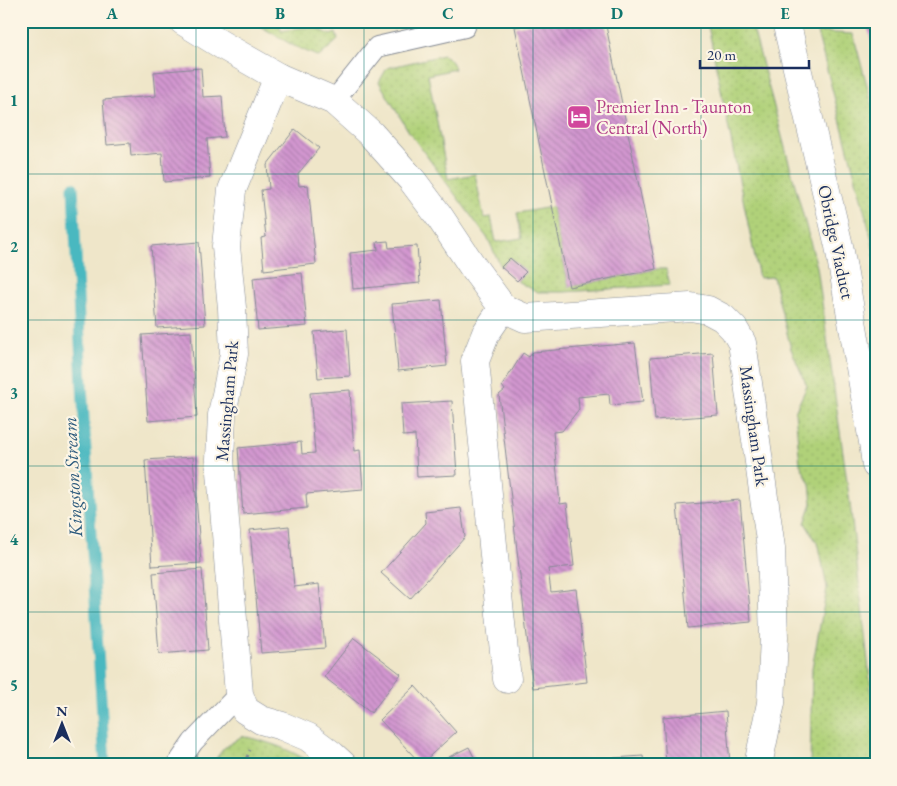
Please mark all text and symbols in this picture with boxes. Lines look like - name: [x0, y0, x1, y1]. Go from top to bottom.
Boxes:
- text: A: [105, 3, 118, 24]
- text: B: [275, 3, 285, 24]
- text: C: [442, 3, 454, 24]
- text: D: [611, 3, 623, 24]
- text: E: [780, 3, 790, 24]
- scale bar: [700, 38, 808, 70]
- text: 20 m: [707, 45, 736, 64]
- text: 1: [10, 90, 18, 111]
- place label: Premier Inn - Taunton Central (North): [596, 95, 752, 139]
- hotel icon: Premier Inn - Taunton Central (North): [566, 104, 592, 130]
- street label: Obridge Viaduct: [813, 183, 860, 301]
- text: 2: [10, 236, 19, 257]
- street label: Massingham Park: [210, 339, 243, 462]
- street label: Massingham Park: [735, 364, 774, 488]
- text: 3: [10, 383, 18, 404]
- water label: Kingston Stream: [57, 416, 88, 539]
- text: 4: [10, 529, 19, 550]
- text: 5: [10, 675, 18, 696]
- north arrow: [38, 698, 88, 748]
- text: N: [56, 702, 68, 720]

